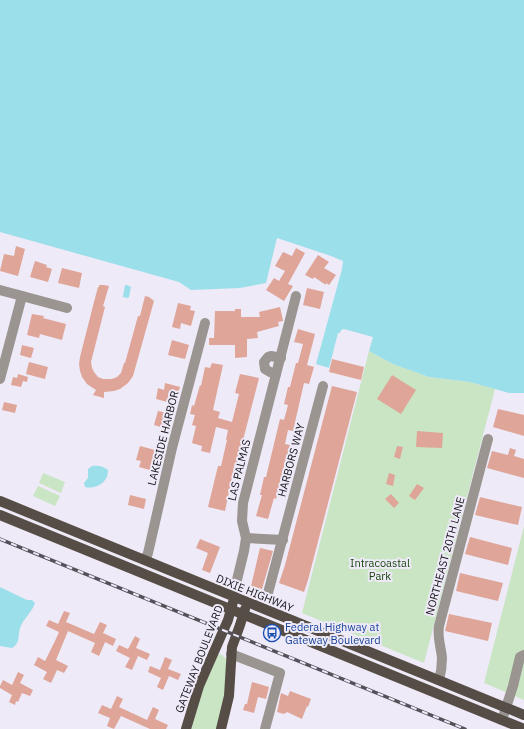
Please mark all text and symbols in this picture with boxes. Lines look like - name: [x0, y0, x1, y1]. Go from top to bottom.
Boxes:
- street label: LAKESIDE HARBOR: [144, 389, 182, 487]
- street label: HARBORS WAY: [274, 421, 308, 498]
- street label: LAS PALMAS: [225, 438, 253, 502]
- street label: NORTHEAST 20TH LANE: [422, 495, 468, 617]
- park label: Intracoastal Park: [350, 556, 410, 583]
- street label: DIXIE HIGHWAY: [214, 571, 296, 615]
- street label: GATEWAY BOULEVARD: [172, 603, 226, 715]
- place label: Federal Highway at Gateway Boulevard: [285, 620, 381, 647]
- bus stop icon: Federal Highway at Gateway Boulevard: [262, 623, 282, 643]

